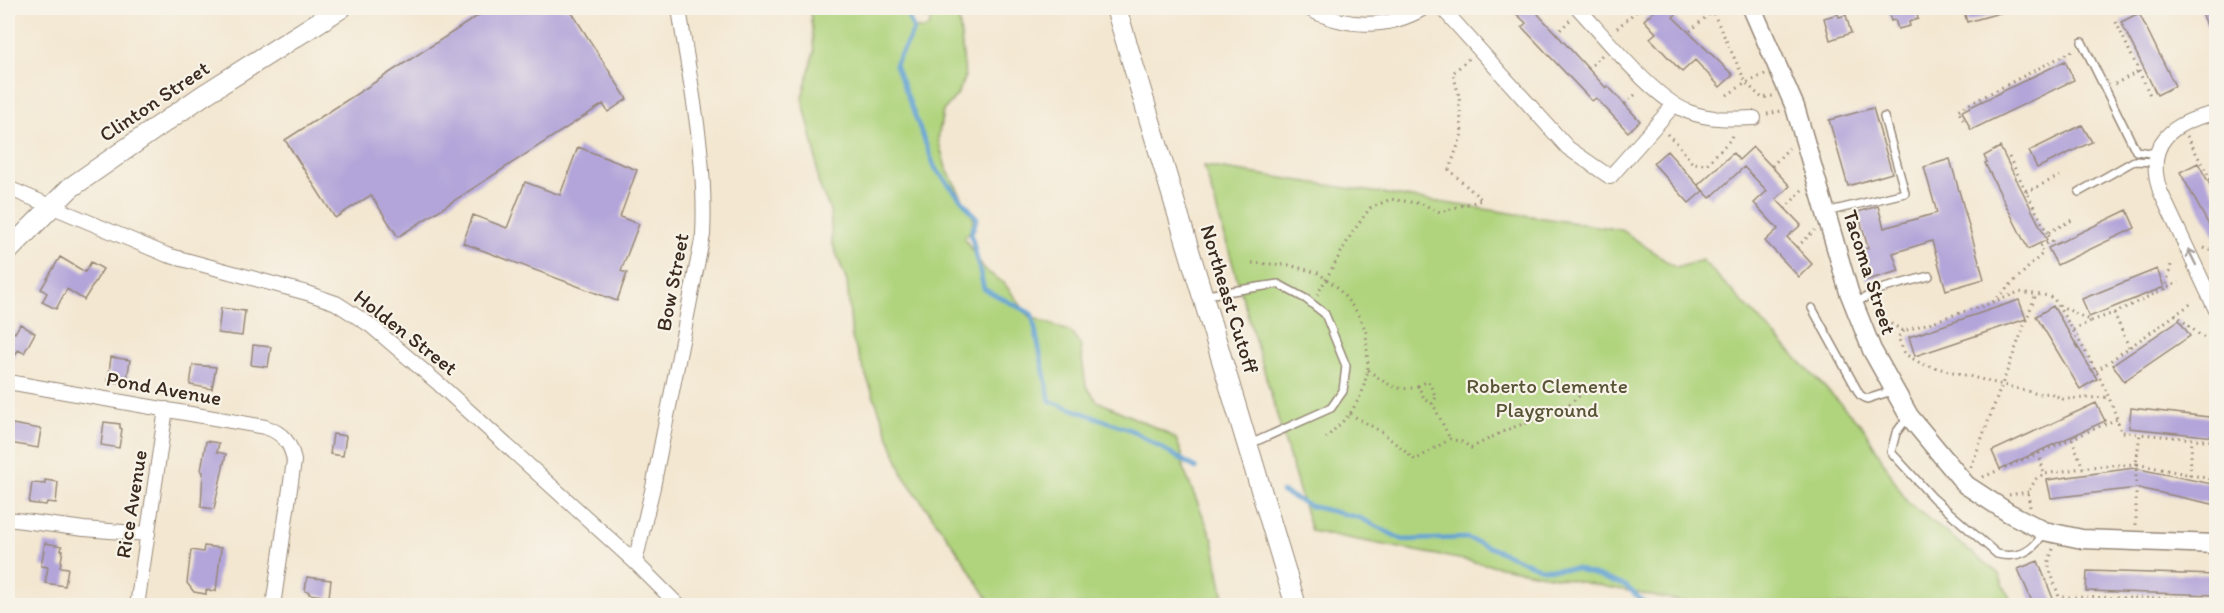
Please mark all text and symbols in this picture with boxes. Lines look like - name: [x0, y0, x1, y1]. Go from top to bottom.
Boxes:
- street label: Clinton Street: [94, 55, 214, 147]
- street label: Tacoma Street: [1838, 207, 1902, 338]
- street label: Northeast Cutoff: [1196, 222, 1265, 377]
- street label: Bow Street: [650, 231, 694, 333]
- one-way arrow: [2185, 248, 2197, 266]
- street label: Holden Street: [349, 284, 463, 380]
- street label: Pond Avenue: [104, 366, 224, 410]
- park label: Roberto Clemente Playground: [1466, 373, 1628, 422]
- street label: Rice Avenue: [110, 448, 152, 560]

